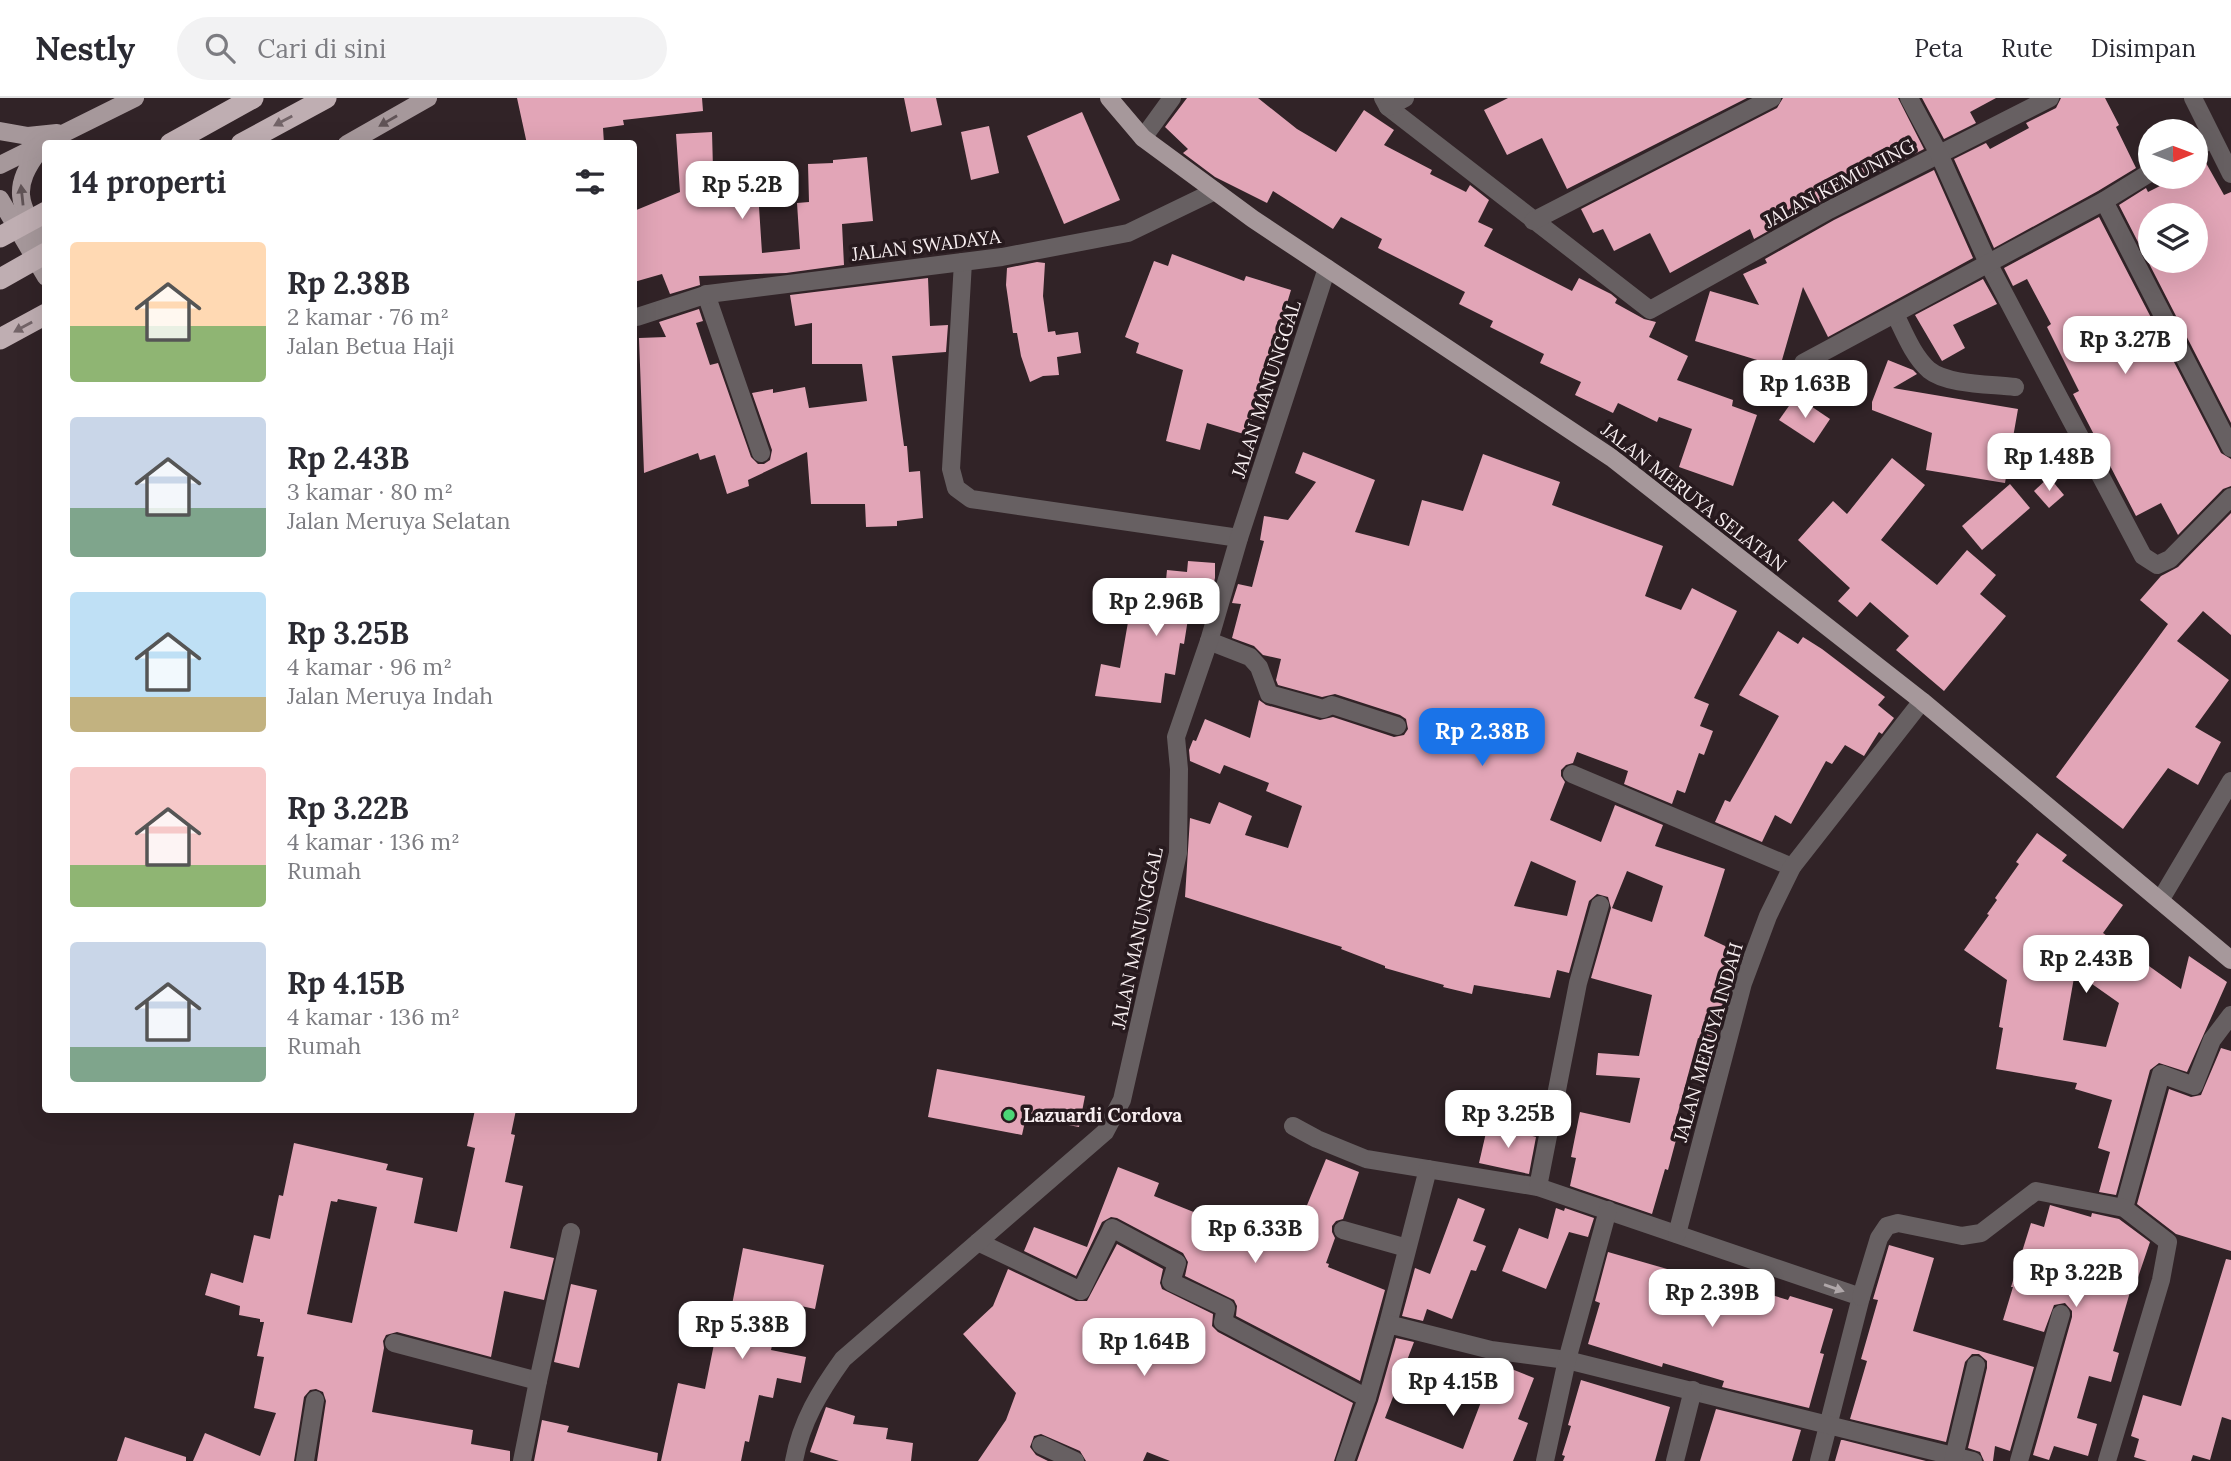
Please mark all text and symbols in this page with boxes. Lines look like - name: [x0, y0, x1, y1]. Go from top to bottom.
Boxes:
- search box: [177, 17, 667, 80]
- text: Nestly: [35, 27, 135, 69]
- icon: search: [201, 29, 239, 67]
- text: Cari di sini: [257, 32, 386, 65]
- text: Peta: [1914, 33, 1963, 64]
- text: Rute: [2001, 33, 2053, 64]
- text: Disimpan: [2091, 33, 2196, 64]
- one-way arrow: [274, 115, 293, 127]
- one-way arrow: [378, 115, 397, 127]
- north arrow: [2138, 119, 2208, 189]
- map controls: [2138, 119, 2208, 273]
- street label: JALAN KEMUNING: [1759, 133, 1919, 233]
- pin: Rp 5.2B: [677, 162, 807, 221]
- text: 14 properti: [70, 163, 226, 201]
- icon: filters: [571, 163, 609, 201]
- text: Rp 5.2B: [702, 169, 782, 198]
- one-way arrow: [17, 184, 28, 206]
- button: layers: [2138, 203, 2208, 273]
- street label: JALAN SWADAYA: [849, 224, 1003, 266]
- text: Rp 2.38B: [287, 264, 410, 302]
- icon: home: [126, 270, 210, 354]
- street label: JALAN MANUNGGAL: [1226, 297, 1306, 482]
- text: 2 kamar · 76 m²: [287, 302, 449, 331]
- pin: Rp 3.27B: [2053, 316, 2197, 376]
- one-way arrow: [13, 321, 32, 333]
- text: Rp 3.27B: [2079, 324, 2171, 353]
- text: Jalan Betua Haji: [287, 331, 455, 360]
- pin: Rp 1.63B: [1733, 360, 1877, 420]
- text: Rp 1.63B: [1759, 368, 1851, 397]
- street label: JALAN MERUYA SELATAN: [1596, 417, 1791, 577]
- pin: Rp 1.48B: [1977, 434, 2121, 493]
- text: Rp 2.43B: [287, 439, 409, 477]
- text: Rp 1.48B: [2003, 441, 2095, 470]
- icon: home: [126, 445, 210, 529]
- text: 3 kamar · 80 m²: [287, 477, 453, 506]
- text: Jalan Meruya Selatan: [287, 506, 510, 535]
- pin: Rp 2.96B: [1084, 578, 1228, 638]
- text: Rp 2.96B: [1109, 586, 1203, 615]
- text: Rp 3.25B: [287, 614, 409, 652]
- icon: home: [126, 620, 210, 704]
- text: 4 kamar · 96 m²: [287, 652, 452, 681]
- text: Jalan Meruya Indah: [287, 681, 493, 710]
- pin: Rp 2.38B: [1410, 708, 1554, 768]
- text: Rp 2.38B: [1435, 716, 1529, 745]
- text: Rp 3.22B: [287, 789, 409, 827]
- icon: home: [126, 795, 210, 879]
- text: 4 kamar · 136 m²: [287, 827, 460, 856]
- street label: JALAN MANUNGGAL: [1106, 845, 1168, 1032]
- text: Rumah: [287, 856, 361, 885]
- pin: Rp 2.43B: [2014, 936, 2158, 995]
- street label: JALAN MERUYA INDAH: [1668, 940, 1748, 1145]
- text: Rp 2.43B: [2039, 943, 2133, 972]
- text: Rp 4.15B: [287, 964, 405, 1002]
- icon: home: [126, 970, 210, 1054]
- text: 4 kamar · 136 m²: [287, 1002, 460, 1031]
- text: Rumah: [287, 1031, 361, 1060]
- pin: Rp 3.25B: [1436, 1090, 1580, 1150]
- text: Rp 3.25B: [1461, 1098, 1555, 1127]
- place label: Lazuardi Cordova: [1023, 1103, 1182, 1127]
- marker: Lazuardi Cordova: [1001, 1107, 1017, 1123]
- pin: Rp 6.33B: [1183, 1206, 1327, 1265]
- text: Rp 6.33B: [1207, 1213, 1303, 1242]
- pin: Rp 3.22B: [2004, 1250, 2148, 1309]
- text: Rp 3.22B: [2029, 1257, 2123, 1286]
- pin: Rp 2.39B: [1640, 1270, 1784, 1329]
- text: Rp 2.39B: [1665, 1277, 1759, 1306]
- one-way arrow: [1824, 1283, 1845, 1294]
- pin: Rp 5.38B: [670, 1302, 814, 1361]
- text: Rp 5.38B: [695, 1309, 789, 1338]
- pin: Rp 1.64B: [1072, 1318, 1216, 1378]
- text: Rp 1.64B: [1098, 1326, 1190, 1355]
- pin: Rp 4.15B: [1381, 1358, 1525, 1418]
- text: Rp 4.15B: [1408, 1366, 1498, 1395]

